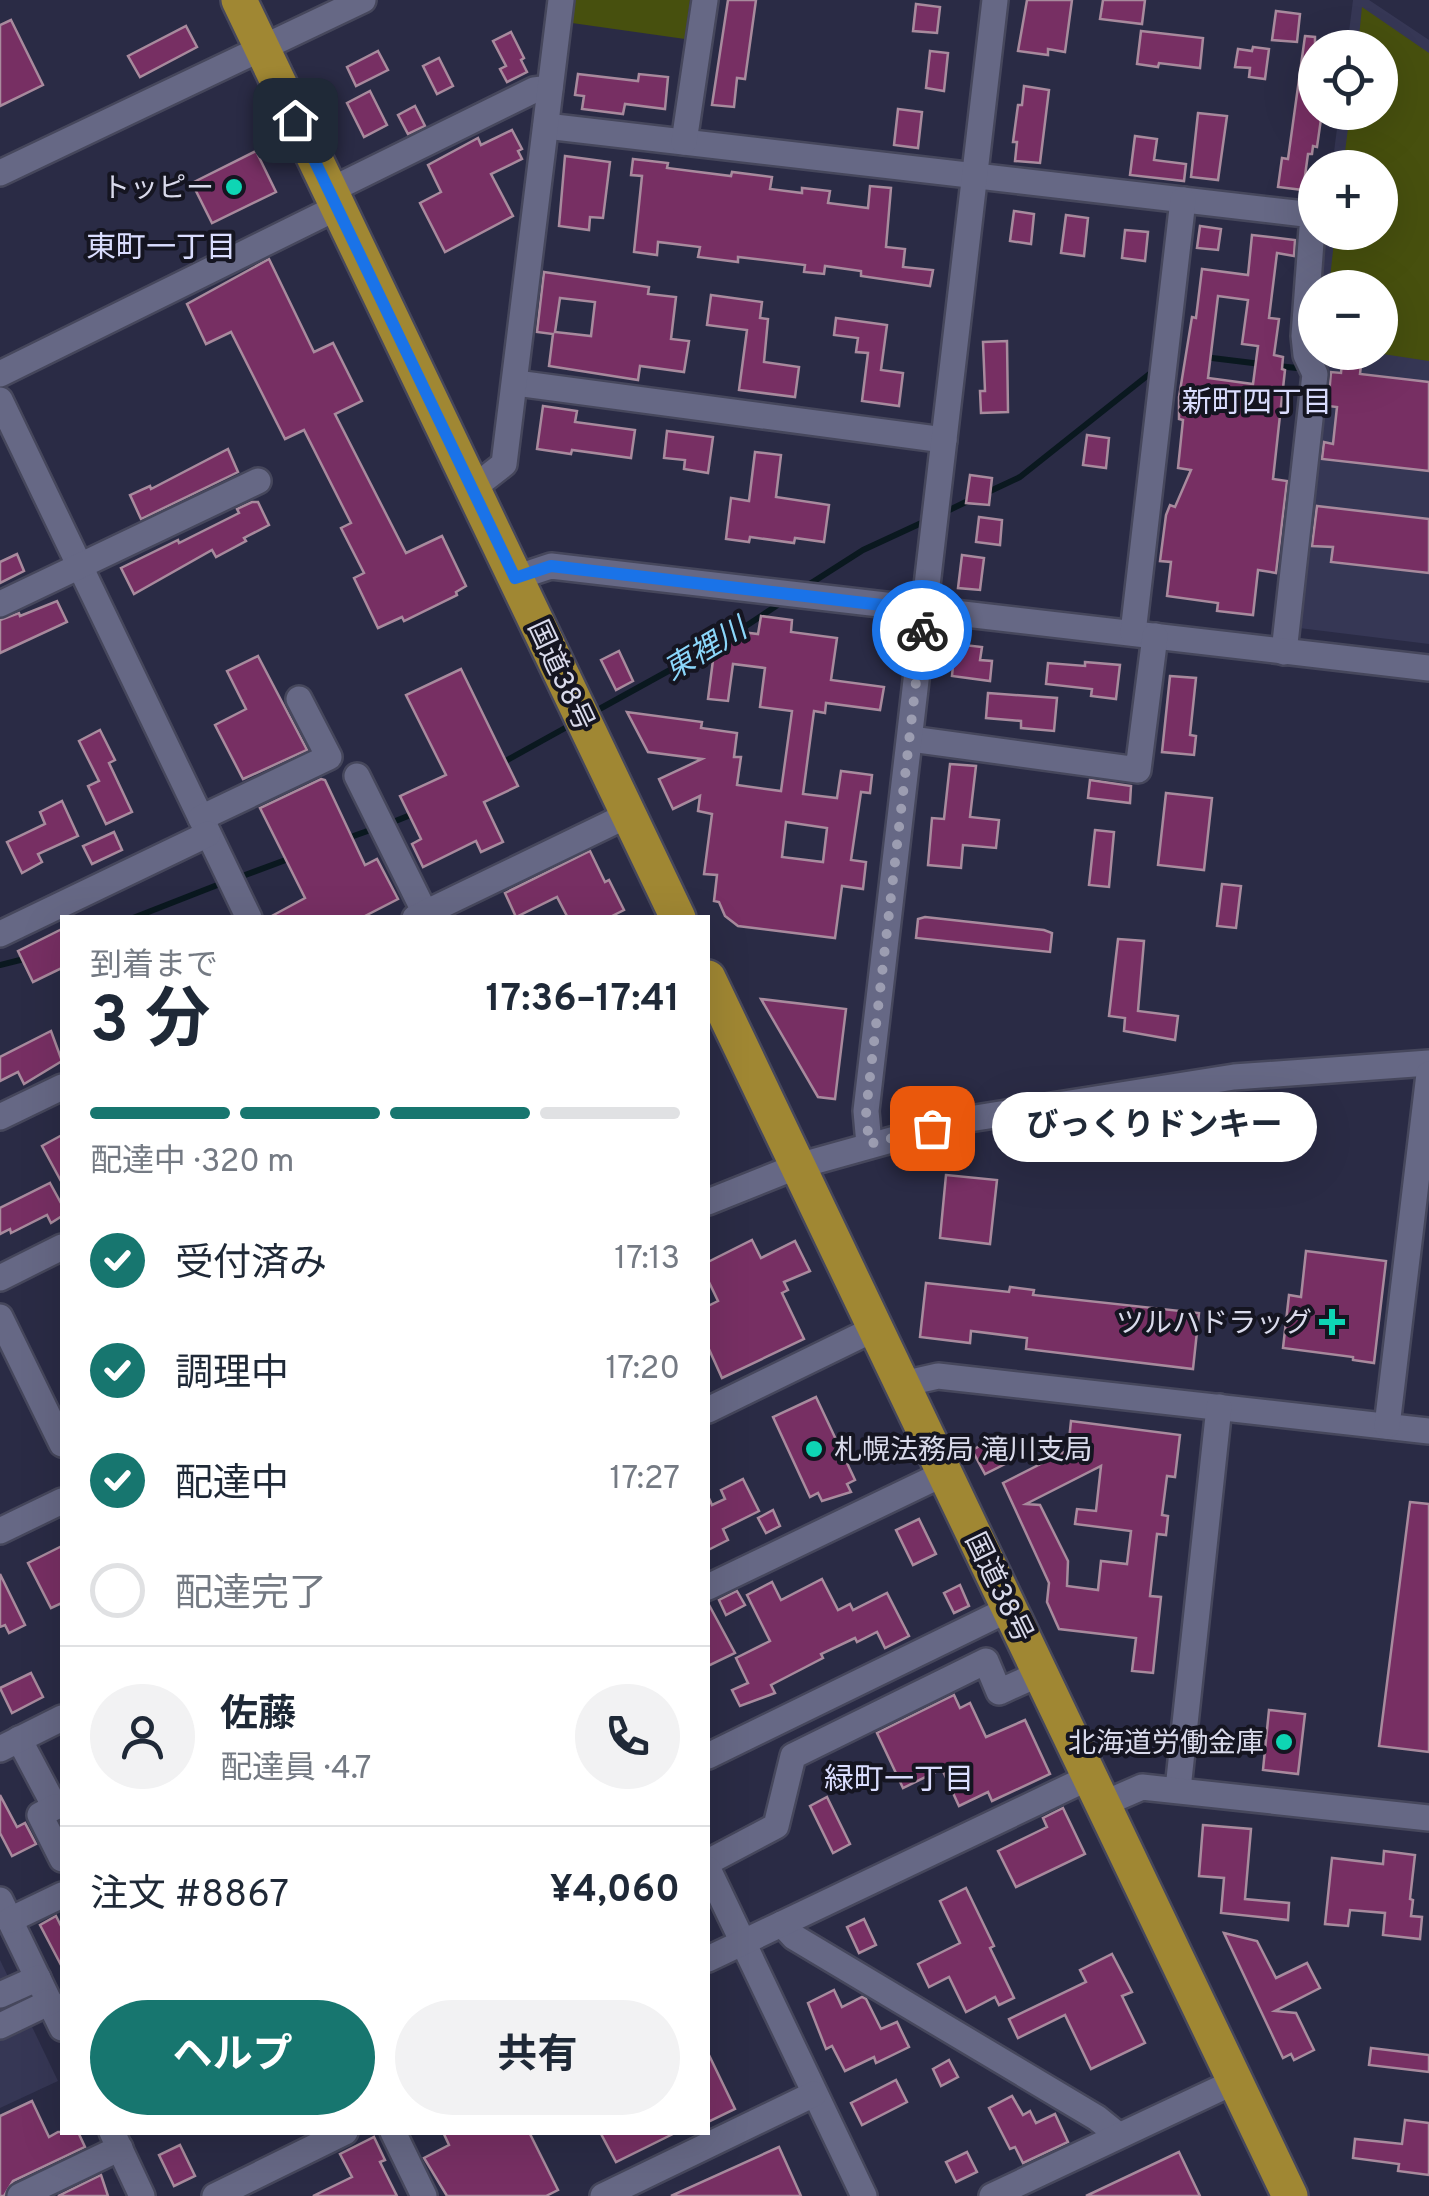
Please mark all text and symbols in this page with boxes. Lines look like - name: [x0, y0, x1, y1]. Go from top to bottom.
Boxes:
- map controls: [1298, 30, 1398, 370]
- button: locate: [1298, 30, 1398, 130]
- pin: [253, 78, 338, 163]
- icon: home: [268, 93, 323, 148]
- button: +: [1298, 150, 1398, 250]
- place label: トッピー: [102, 172, 214, 208]
- marker: トッピー: [223, 176, 245, 198]
- district label: 東町一丁目: [86, 231, 236, 268]
- button: −: [1298, 270, 1398, 370]
- district label: 新町四丁目: [1182, 386, 1332, 423]
- courier: [872, 580, 972, 680]
- icon: bike: [895, 603, 950, 658]
- water label: 東裡川: [658, 611, 757, 690]
- street label: 国道38号: [518, 615, 601, 737]
- text: 到着まで: [90, 947, 218, 987]
- text: 17:36–17:41: [486, 976, 680, 1025]
- text: 3 分: [90, 983, 210, 1065]
- pin: [890, 1086, 975, 1171]
- callout: びっくりドンキー: [992, 1093, 1317, 1163]
- icon: bag: [905, 1101, 960, 1156]
- text: びっくりドンキー: [1026, 1107, 1283, 1147]
- text: 配達中 · 320 m: [90, 1143, 294, 1183]
- icon: check: [90, 1233, 145, 1288]
- text: 17:13: [614, 1240, 680, 1280]
- text: 受付済み: [175, 1241, 327, 1290]
- place label: ツルハドラッグ: [1116, 1307, 1312, 1343]
- marker: ツルハドラッグ: [1321, 1311, 1343, 1333]
- icon: check: [90, 1343, 145, 1398]
- text: 17:20: [605, 1350, 680, 1390]
- text: 調理中: [175, 1351, 289, 1400]
- place label: 札幌法務局 滝川支局: [834, 1434, 1093, 1470]
- marker: 札幌法務局 滝川支局: [803, 1438, 825, 1460]
- icon: check: [90, 1453, 145, 1508]
- text: 17:27: [610, 1460, 680, 1500]
- text: 配達中: [175, 1461, 289, 1510]
- street label: 国道38号: [955, 1527, 1039, 1649]
- text: 配達完了: [175, 1571, 327, 1620]
- button: person: [90, 1684, 195, 1789]
- button: phone: [575, 1684, 680, 1789]
- text: 佐藤: [220, 1692, 296, 1741]
- place label: 北海道労働金庫: [1068, 1727, 1264, 1763]
- marker: 北海道労働金庫: [1273, 1731, 1295, 1753]
- text: 配達員 · 4.7: [220, 1750, 372, 1790]
- district label: 緑町一丁目: [824, 1763, 974, 1800]
- text: ¥4,060: [550, 1867, 680, 1916]
- text: 注文 #8867: [90, 1872, 289, 1921]
- button: ヘルプ: [90, 2000, 375, 2115]
- button: 共有: [395, 2000, 680, 2115]

